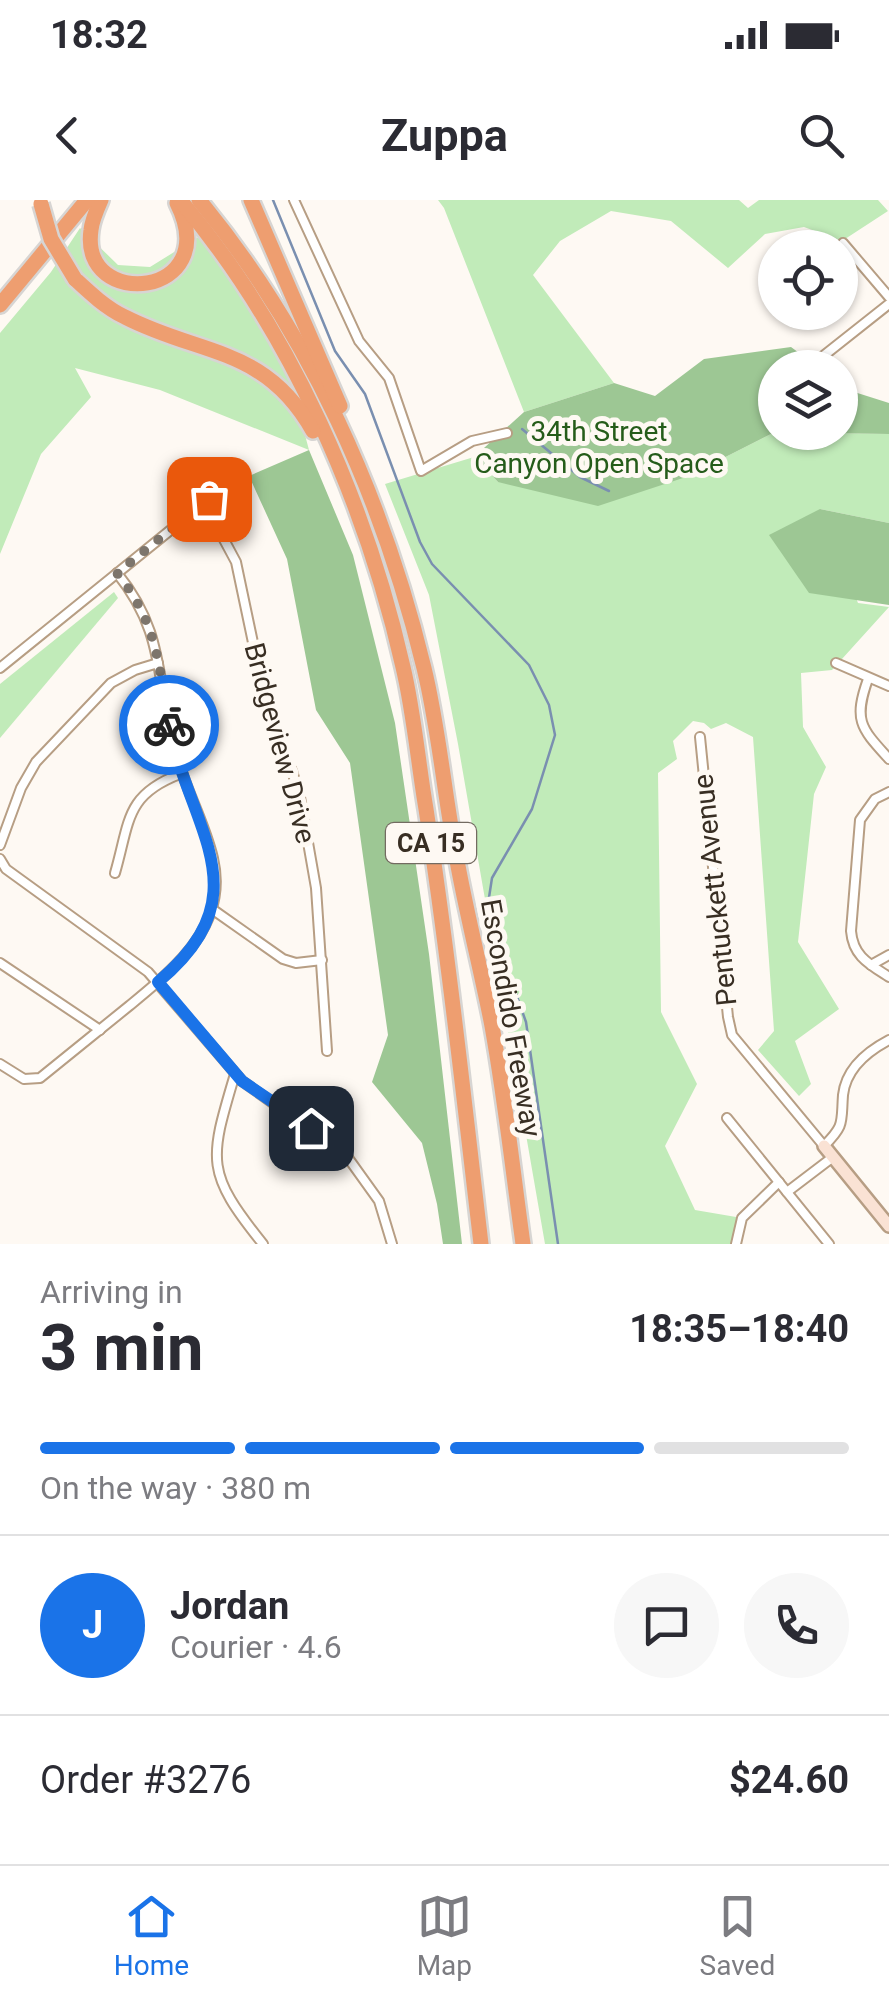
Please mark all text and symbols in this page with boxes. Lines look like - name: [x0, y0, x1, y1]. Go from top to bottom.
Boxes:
- text: 18:32: [50, 13, 148, 57]
- icon: back: [40, 108, 95, 163]
- icon: search: [794, 108, 849, 163]
- text: Zuppa: [381, 109, 508, 162]
- map controls: [758, 230, 858, 450]
- button: locate: [758, 230, 858, 330]
- button: layers: [758, 350, 858, 450]
- park label: 34th Street Canyon Open Space: [474, 415, 724, 480]
- pin: [167, 457, 252, 542]
- icon: bag: [182, 472, 237, 527]
- street label: Bridgeview Drive: [237, 639, 323, 847]
- courier: [119, 675, 219, 775]
- icon: bike: [142, 698, 197, 753]
- street label: Pentuckett Avenue: [686, 773, 744, 1007]
- road number: CA 15: [386, 823, 476, 863]
- street label: Escondido Freeway: [474, 896, 548, 1140]
- pin: [269, 1086, 354, 1171]
- icon: home: [284, 1101, 339, 1156]
- text: Arriving in: [40, 1273, 183, 1311]
- text: 18:35–18:40: [629, 1307, 849, 1351]
- text: 3 min: [40, 1310, 203, 1386]
- text: On the way · 380 m: [40, 1469, 311, 1507]
- button: chat: [614, 1573, 719, 1678]
- button: phone: [744, 1573, 849, 1678]
- text: Jordan: [170, 1584, 289, 1628]
- text: J: [82, 1603, 103, 1647]
- text: Courier · 4.6: [170, 1628, 342, 1666]
- text: Order #3276: [40, 1758, 251, 1802]
- text: $24.60: [729, 1758, 849, 1802]
- tab: Home: [114, 1889, 189, 1982]
- tab: Map: [417, 1889, 472, 1982]
- tab: Saved: [700, 1889, 775, 1982]

